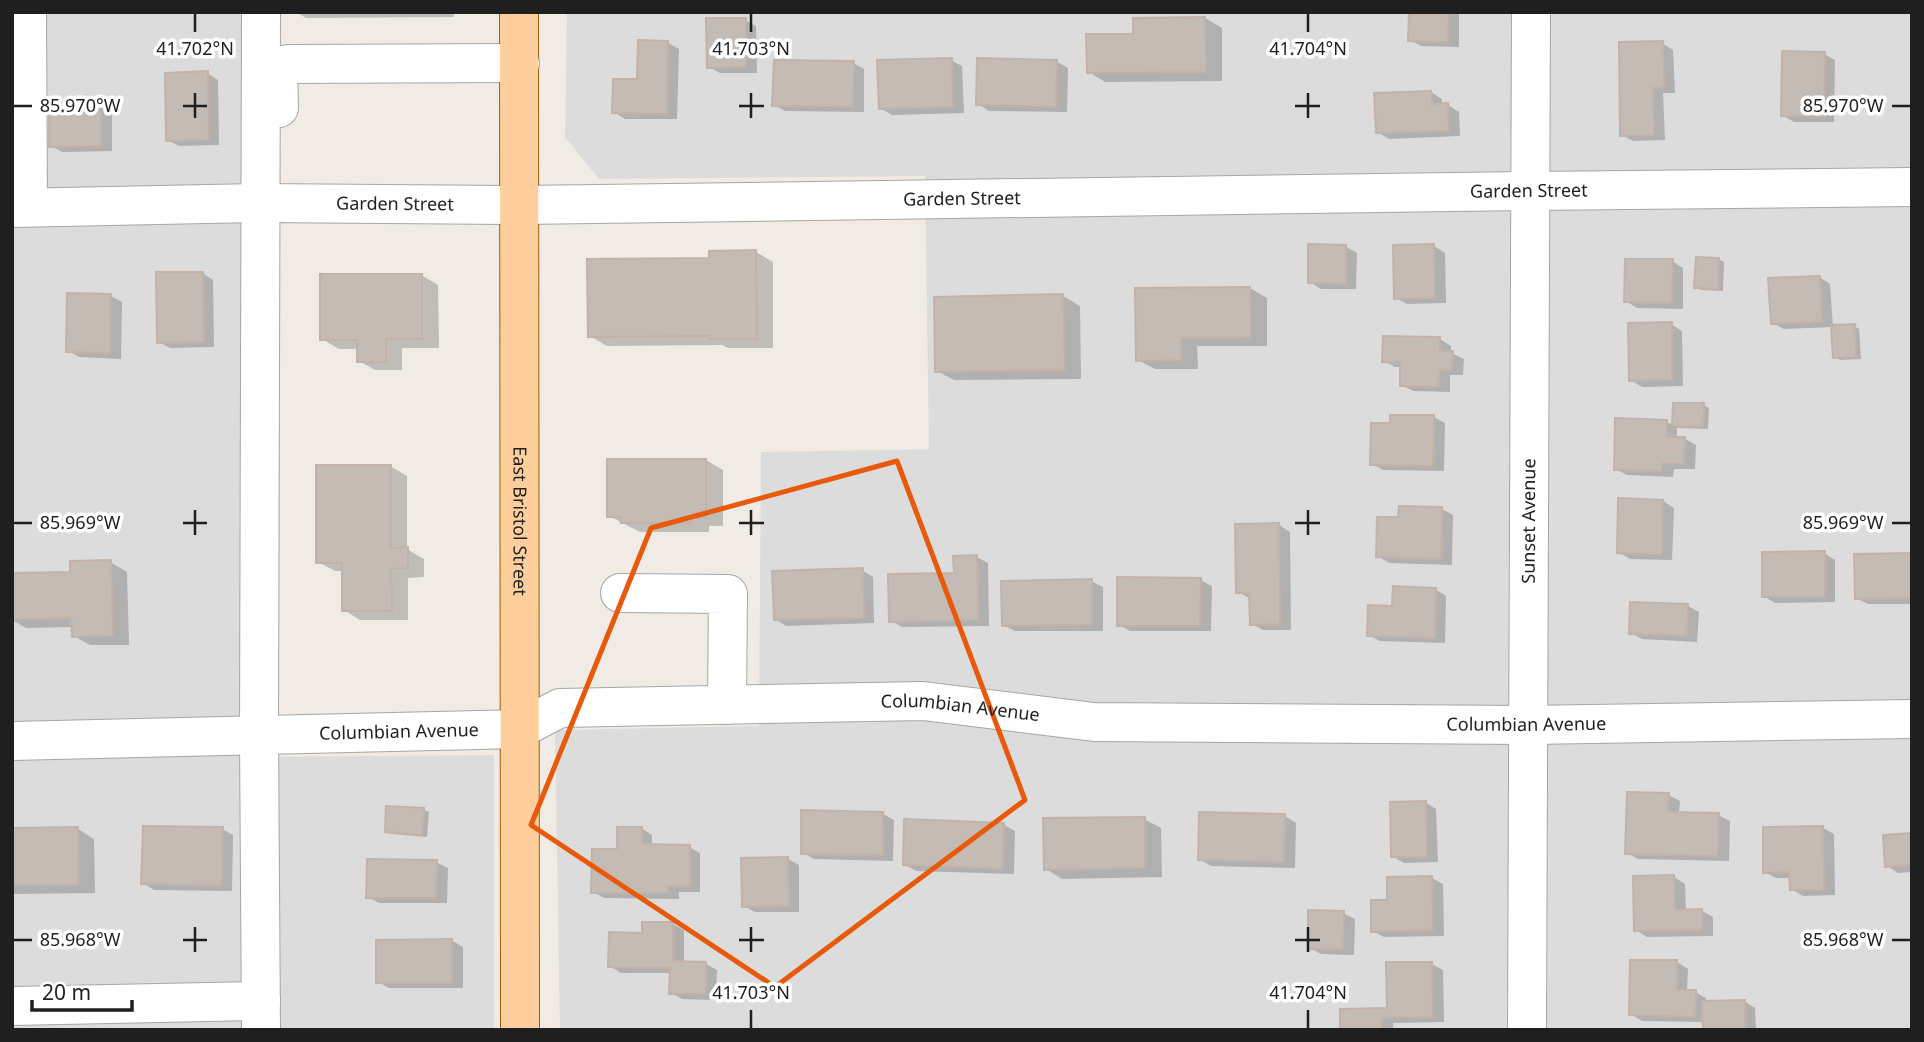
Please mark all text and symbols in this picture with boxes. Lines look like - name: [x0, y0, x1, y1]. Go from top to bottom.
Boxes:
- text: 41.702°N: [156, 36, 234, 60]
- text: 41.703°N: [712, 36, 790, 60]
- text: 41.704°N: [1269, 36, 1347, 60]
- text: 85.970°W: [40, 93, 121, 117]
- text: 85.970°W: [1803, 93, 1884, 117]
- street label: Garden Street: [1470, 177, 1588, 203]
- street label: Garden Street: [903, 185, 1021, 211]
- street label: Garden Street: [336, 191, 454, 215]
- street label: East Bristol Street: [508, 446, 533, 596]
- street label: Sunset Avenue: [1516, 458, 1540, 584]
- text: 85.969°W: [40, 510, 121, 534]
- text: 85.969°W: [1803, 510, 1884, 534]
- street label: Columbian Avenue: [880, 688, 1041, 726]
- street label: Columbian Avenue: [1446, 711, 1606, 736]
- street label: Columbian Avenue: [319, 717, 479, 745]
- text: 85.968°W: [40, 927, 121, 951]
- text: 85.968°W: [1803, 927, 1884, 951]
- scale bar: [32, 968, 131, 1012]
- text: 20 m: [42, 978, 91, 1006]
- text: 41.703°N: [712, 980, 790, 1004]
- text: 41.704°N: [1269, 980, 1347, 1004]

